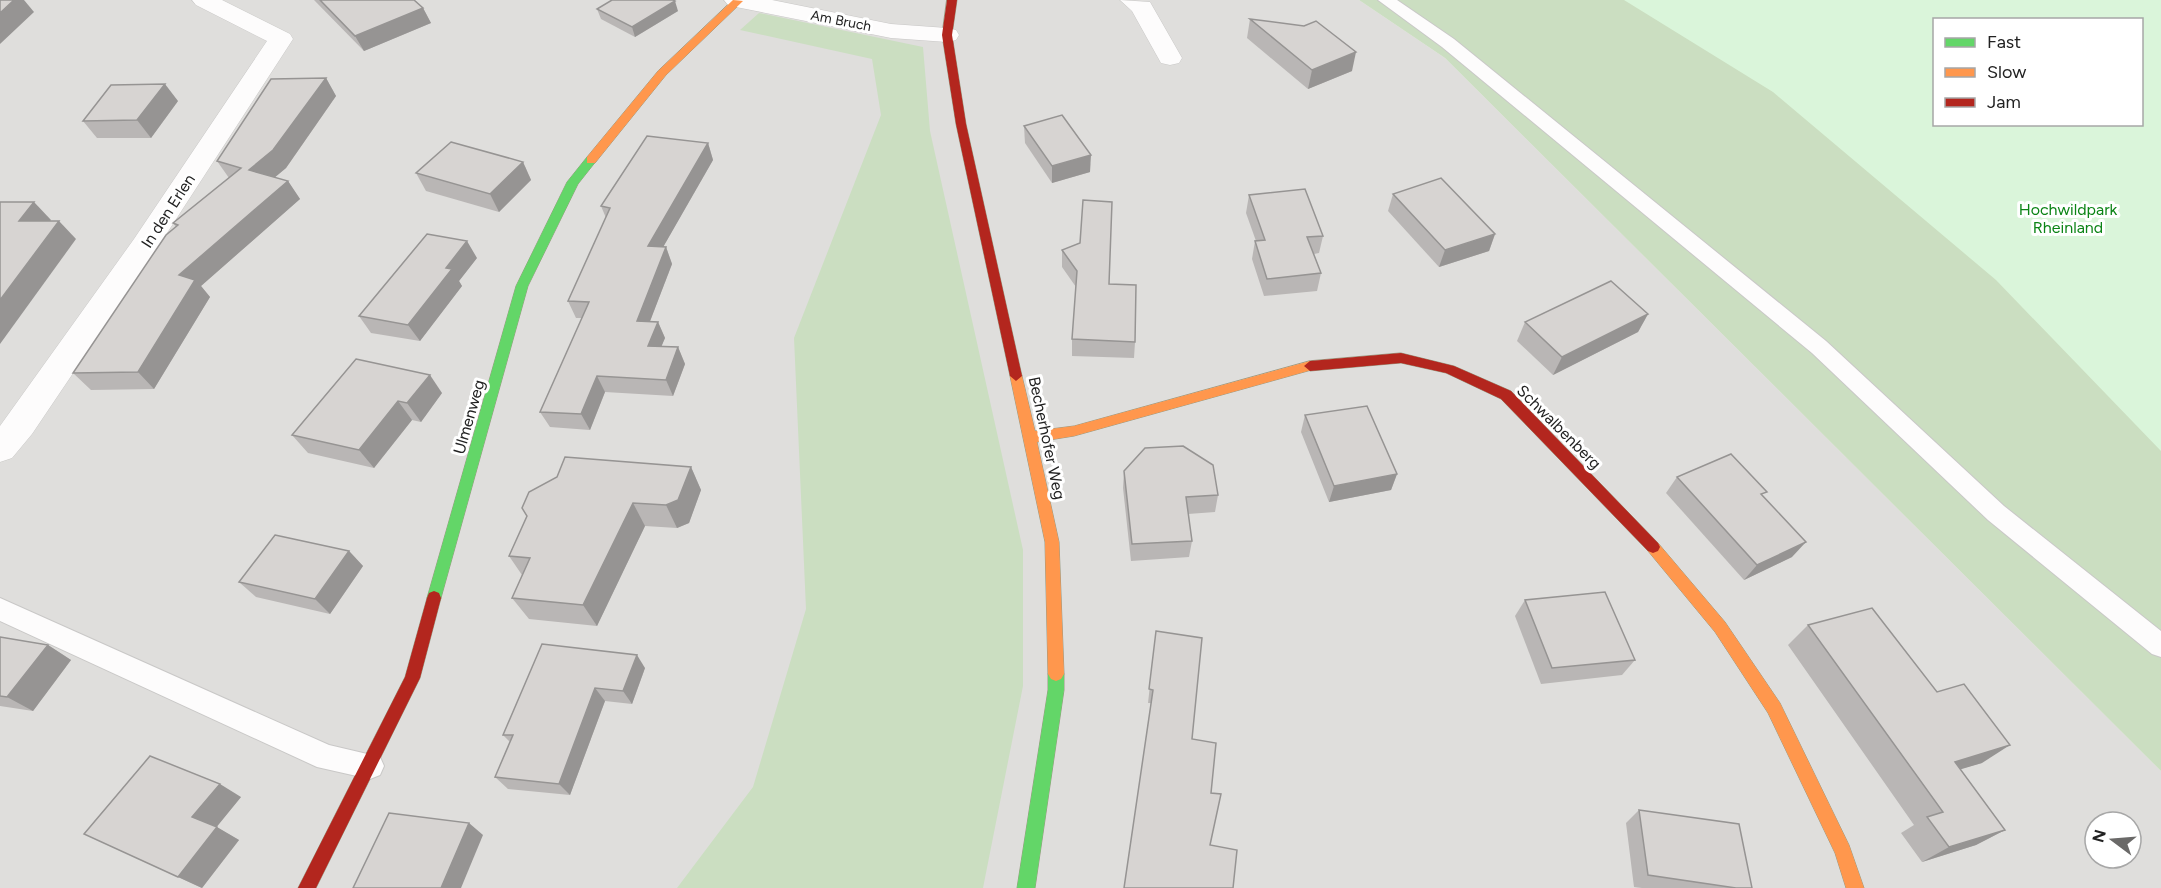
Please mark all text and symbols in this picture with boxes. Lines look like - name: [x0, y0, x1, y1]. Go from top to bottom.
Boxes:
- street label: Am Bruch: [809, 7, 873, 35]
- legend: [1933, 18, 2143, 126]
- text: Fast: [1987, 31, 2021, 53]
- text: Slow: [1987, 61, 2026, 83]
- text: Jam: [1987, 91, 2021, 113]
- street label: In den Erlen: [137, 170, 199, 252]
- park label: Hochwildpark Rheinland: [2019, 200, 2118, 237]
- street label: Becherhofer Weg: [1025, 375, 1069, 501]
- street label: Ulmenweg: [449, 378, 489, 456]
- street label: Schwalbenberg: [1513, 381, 1605, 473]
- north arrow: [2083, 810, 2143, 870]
- text: N: [2088, 827, 2110, 845]

